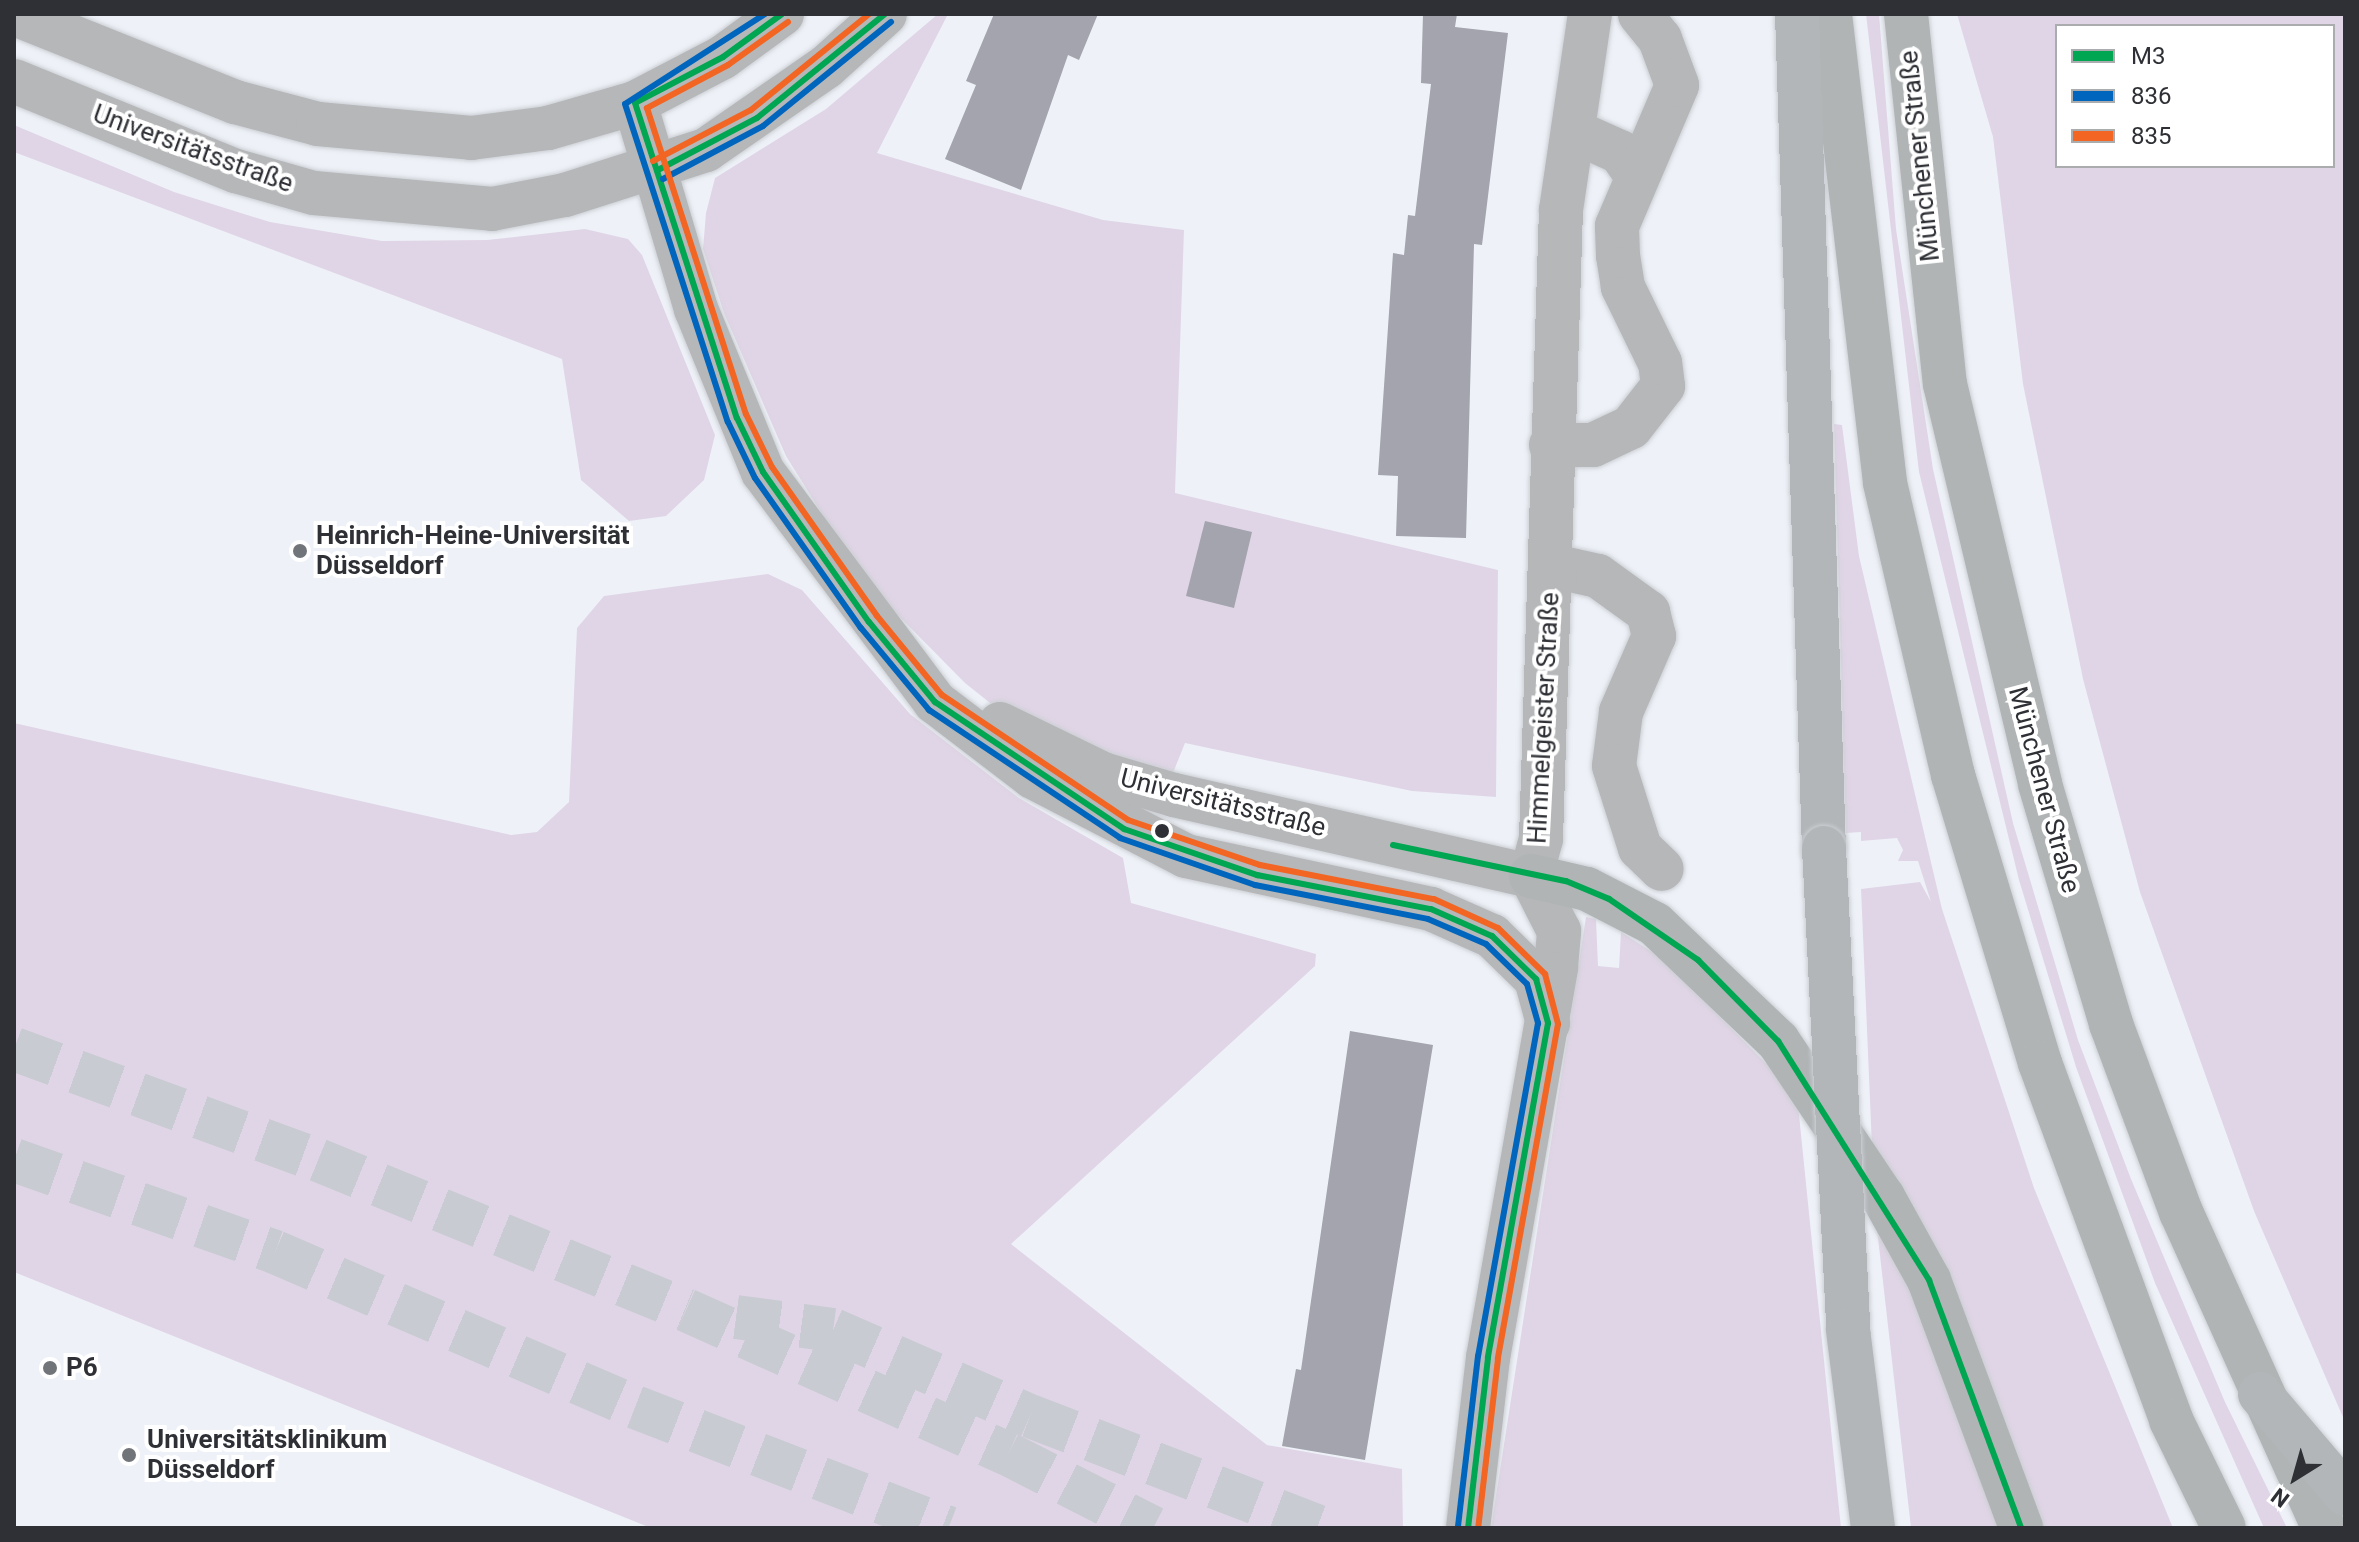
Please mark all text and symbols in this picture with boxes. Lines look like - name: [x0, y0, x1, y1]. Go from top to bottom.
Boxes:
- legend: [2055, 24, 2335, 168]
- text: M3: [2131, 42, 2165, 70]
- street label: Münchener Straße: [1893, 49, 1947, 263]
- text: 836: [2131, 82, 2171, 110]
- street label: Universitätsstraße: [89, 98, 297, 200]
- text: 835: [2131, 122, 2171, 150]
- place label: Heinrich-Heine-Universität Düsseldorf: [316, 520, 630, 582]
- marker: Heinrich-Heine-Universität Düsseldorf: [291, 542, 309, 560]
- street label: Himmelgeister Straße: [1522, 591, 1566, 845]
- street label: Münchener Straße: [2001, 684, 2087, 896]
- street label: Universitätsstraße: [1117, 762, 1329, 844]
- unlabelled marker: [1154, 823, 1170, 839]
- place label: P6: [66, 1352, 98, 1384]
- marker: P6: [41, 1359, 59, 1377]
- place label: Universitätsklinikum Düsseldorf: [147, 1424, 387, 1486]
- north arrow: [2255, 1438, 2335, 1518]
- marker: Universitätsklinikum Düsseldorf: [118, 1444, 140, 1466]
- text: N: [2267, 1483, 2294, 1512]

